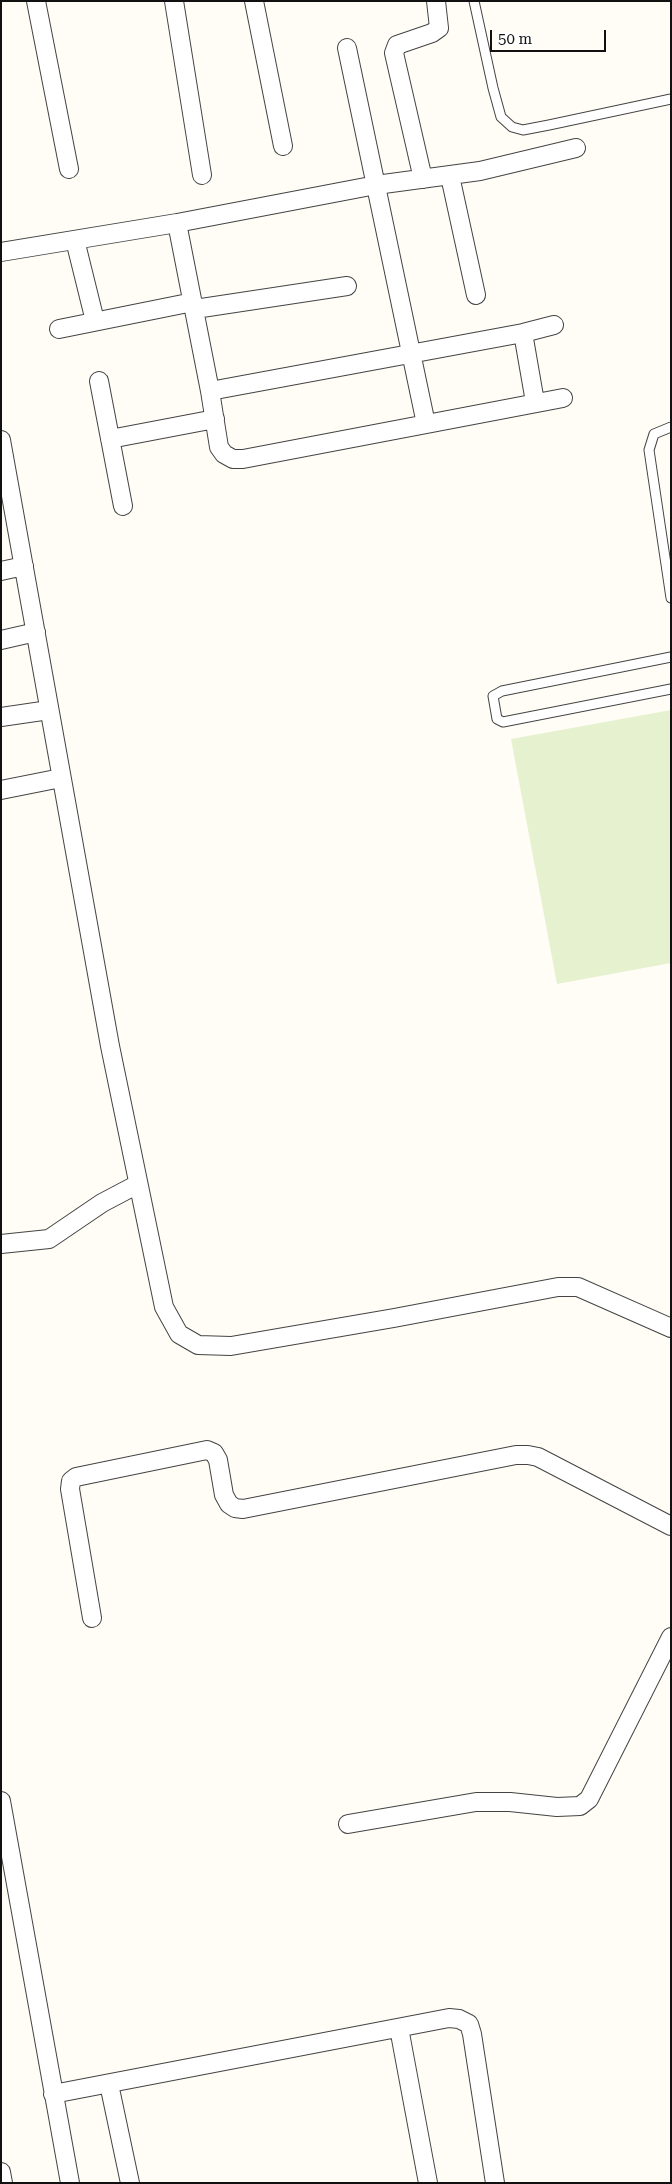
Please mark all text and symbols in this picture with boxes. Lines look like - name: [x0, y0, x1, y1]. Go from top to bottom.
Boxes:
- scale bar: [492, 20, 608, 52]
- text: 50 m: [498, 30, 532, 48]

